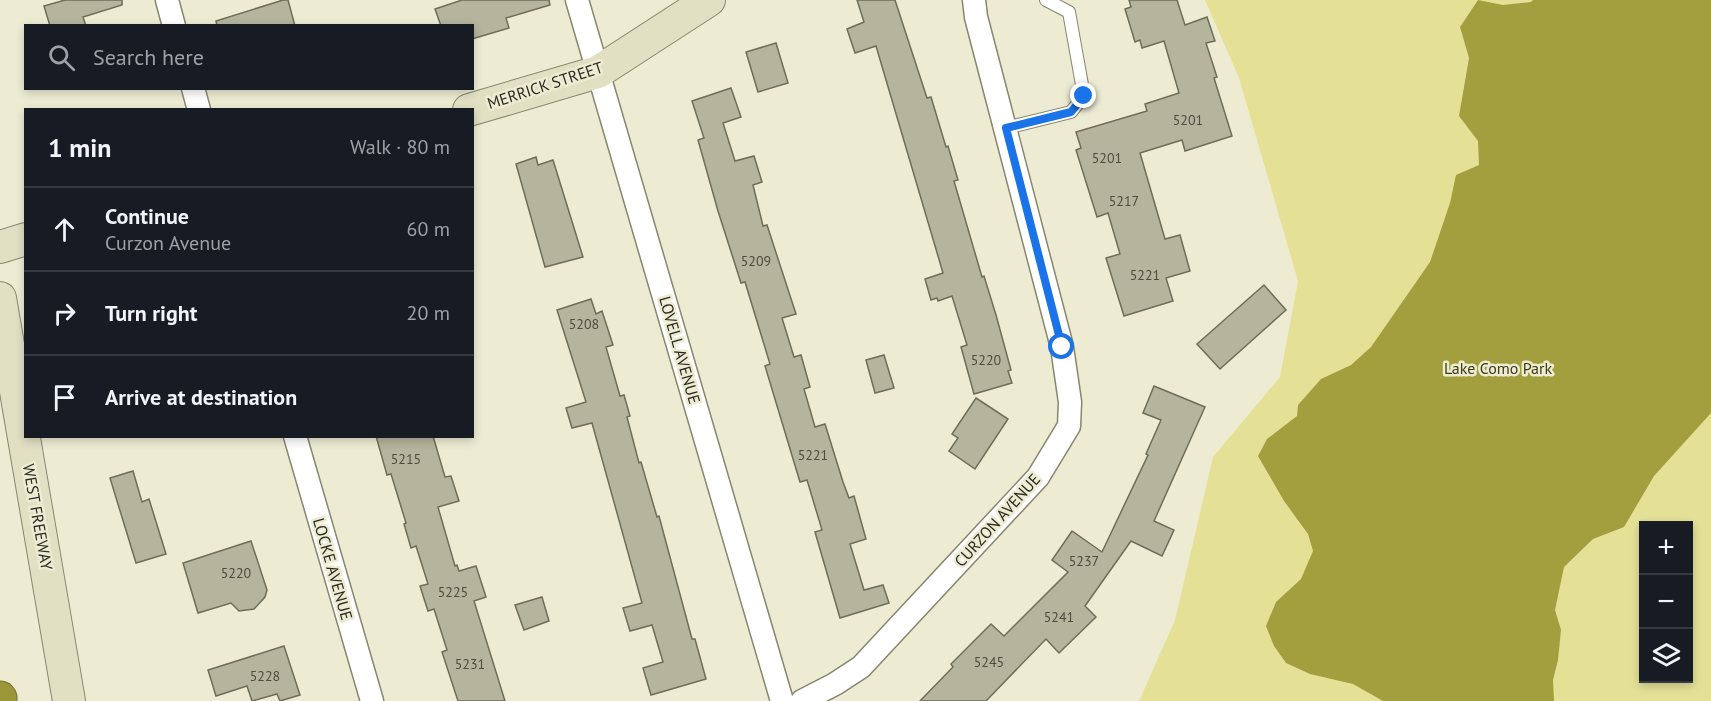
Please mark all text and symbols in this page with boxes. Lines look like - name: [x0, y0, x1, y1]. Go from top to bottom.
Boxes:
- search box: [24, 24, 474, 90]
- icon: search: [45, 41, 78, 74]
- text: Search here: [93, 43, 204, 71]
- street label: MERRICK STREET: [485, 57, 606, 113]
- route end: [1070, 82, 1096, 108]
- house number: 5201: [1173, 111, 1203, 129]
- text: 1 min: [48, 131, 111, 164]
- text: Walk · 80 m: [350, 134, 450, 160]
- house number: 5201: [1092, 149, 1122, 167]
- house number: 5217: [1109, 192, 1139, 210]
- text: Continue: [105, 202, 189, 230]
- icon: ahead: [48, 213, 81, 246]
- text: 60 m: [407, 216, 450, 242]
- text: Curzon Avenue: [105, 230, 231, 256]
- house number: 5209: [741, 252, 771, 270]
- house number: 5221: [1130, 266, 1160, 284]
- street label: LOVELL AVENUE: [655, 294, 705, 406]
- icon: right: [48, 297, 81, 330]
- text: Turn right: [105, 299, 197, 327]
- text: 20 m: [407, 300, 450, 326]
- house number: 5208: [569, 315, 599, 333]
- route start: [1048, 333, 1074, 359]
- house number: 5220: [971, 351, 1002, 369]
- park label: Lake Como Park: [1444, 358, 1552, 378]
- icon: arrive: [48, 381, 81, 414]
- text: Arrive at destination: [105, 383, 297, 411]
- house number: 5221: [798, 446, 828, 464]
- house number: 5215: [391, 450, 421, 468]
- street label: WEST FREEWAY: [19, 462, 57, 572]
- street label: CURZON AVENUE: [950, 469, 1044, 571]
- street label: LOCKE AVENUE: [309, 516, 357, 622]
- map controls: [1639, 521, 1693, 683]
- button: +: [1639, 521, 1693, 575]
- house number: 5237: [1069, 552, 1099, 570]
- house number: 5220: [221, 564, 252, 582]
- button: −: [1639, 575, 1693, 629]
- house number: 5225: [438, 583, 468, 601]
- house number: 5241: [1044, 608, 1074, 626]
- button: layers: [1639, 629, 1693, 683]
- house number: 5245: [974, 653, 1004, 671]
- house number: 5231: [455, 655, 485, 673]
- house number: 5228: [250, 667, 280, 685]

